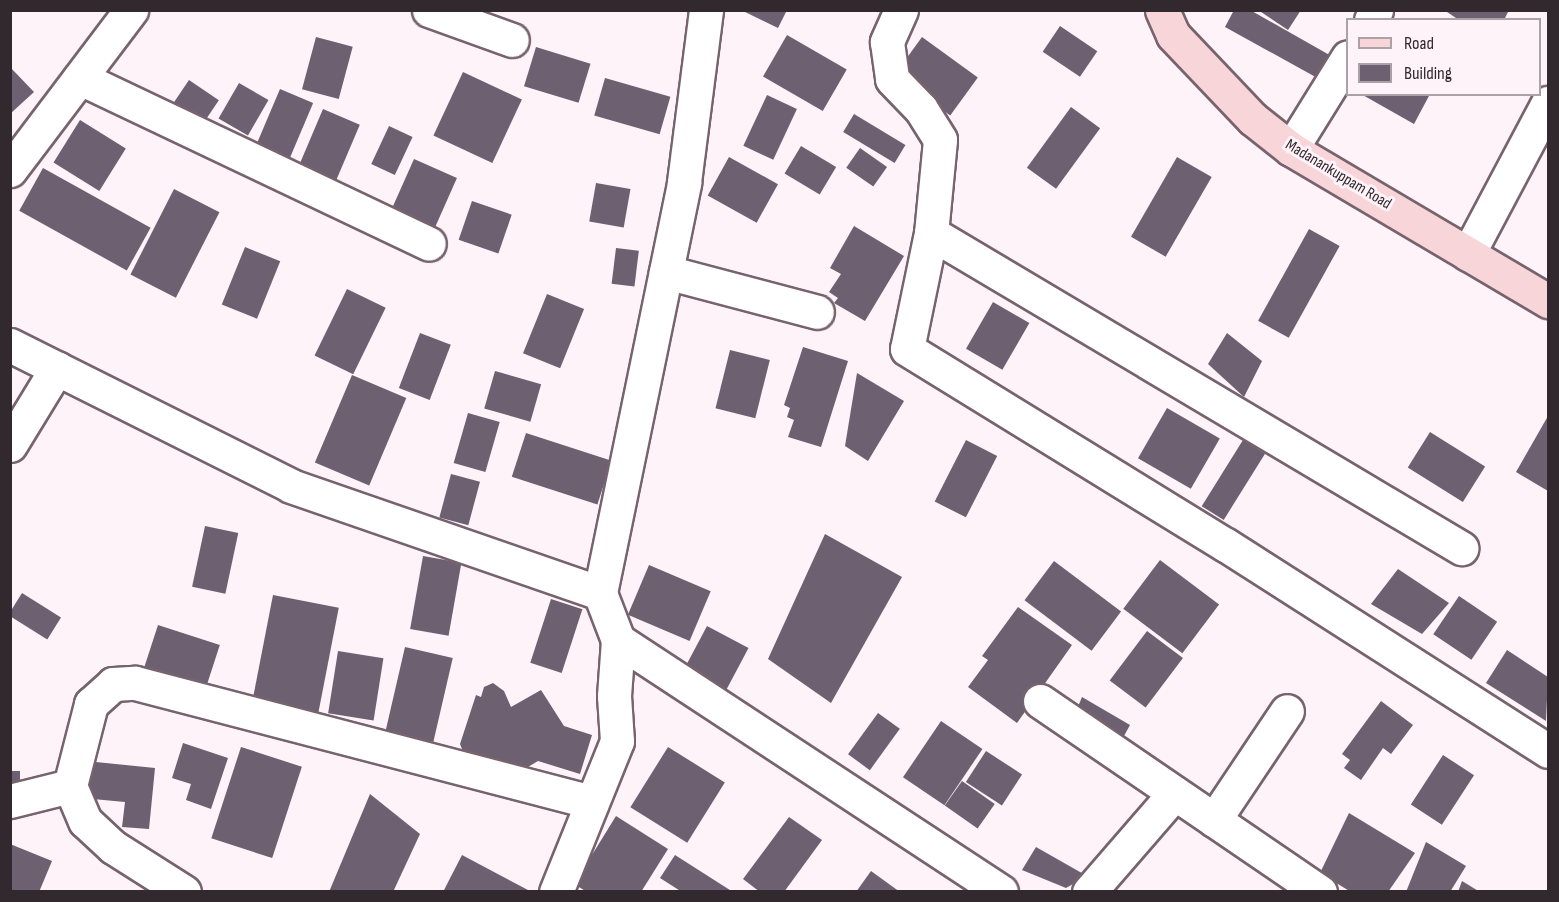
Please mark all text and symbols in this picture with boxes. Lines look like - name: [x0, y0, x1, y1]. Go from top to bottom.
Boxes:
- legend: [1346, 18, 1541, 96]
- text: Road: [1404, 33, 1434, 54]
- text: Building: [1404, 63, 1452, 84]
- street label: Madanankuppam Road: [1282, 136, 1394, 214]

